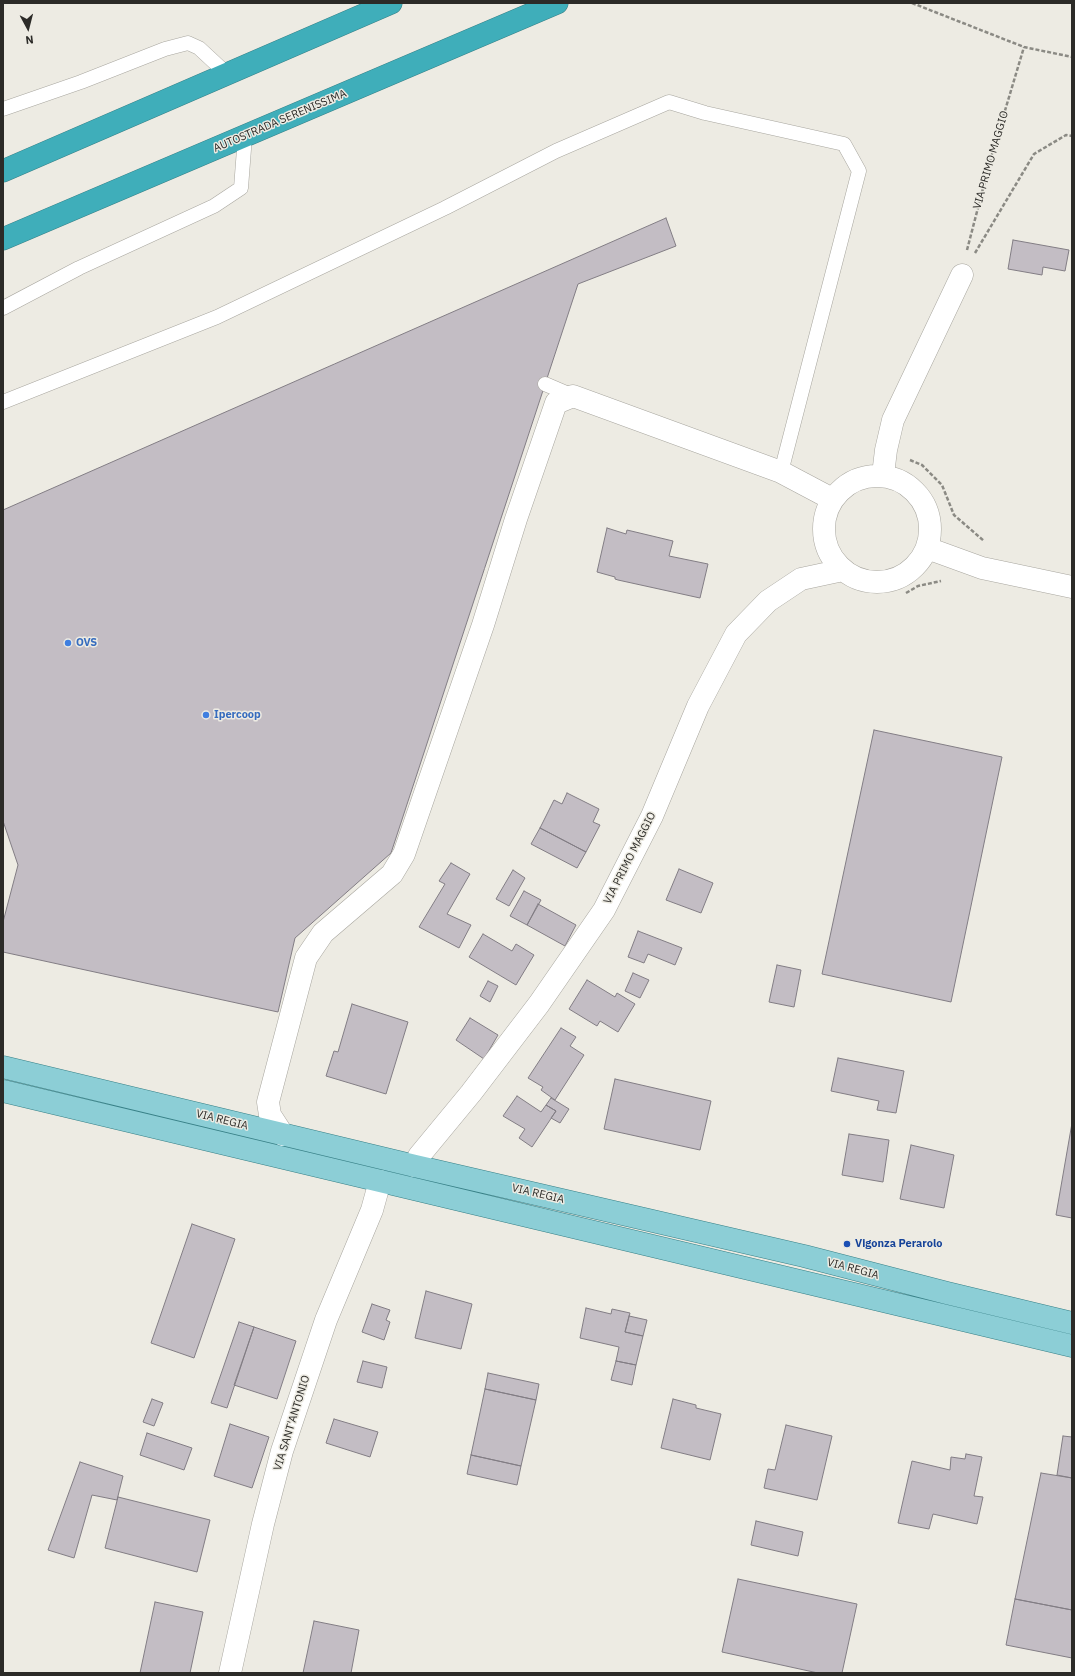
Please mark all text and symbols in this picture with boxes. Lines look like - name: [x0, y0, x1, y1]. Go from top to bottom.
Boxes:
- north arrow: [8, 8, 48, 48]
- text: N: [25, 32, 34, 47]
- street label: AUTOSTRADA SERENISSIMA: [211, 87, 349, 155]
- street label: VIA PRIMO MAGGIO: [971, 109, 1011, 211]
- place label: OVS: [76, 636, 97, 650]
- marker: OVS: [63, 638, 73, 648]
- place label: Ipercoop: [214, 708, 261, 722]
- marker: Ipercoop: [201, 710, 211, 720]
- street label: VIA PRIMO MAGGIO: [601, 810, 659, 906]
- street label: VIA REGIA: [195, 1107, 249, 1133]
- street label: VIA REGIA: [511, 1182, 565, 1206]
- place label: Vigonza Perarolo: [855, 1237, 942, 1251]
- marker: Vigonza Perarolo: [842, 1239, 852, 1249]
- street label: VIA REGIA: [826, 1256, 880, 1282]
- street label: VIA SANT'ANTONIO: [271, 1374, 313, 1472]

